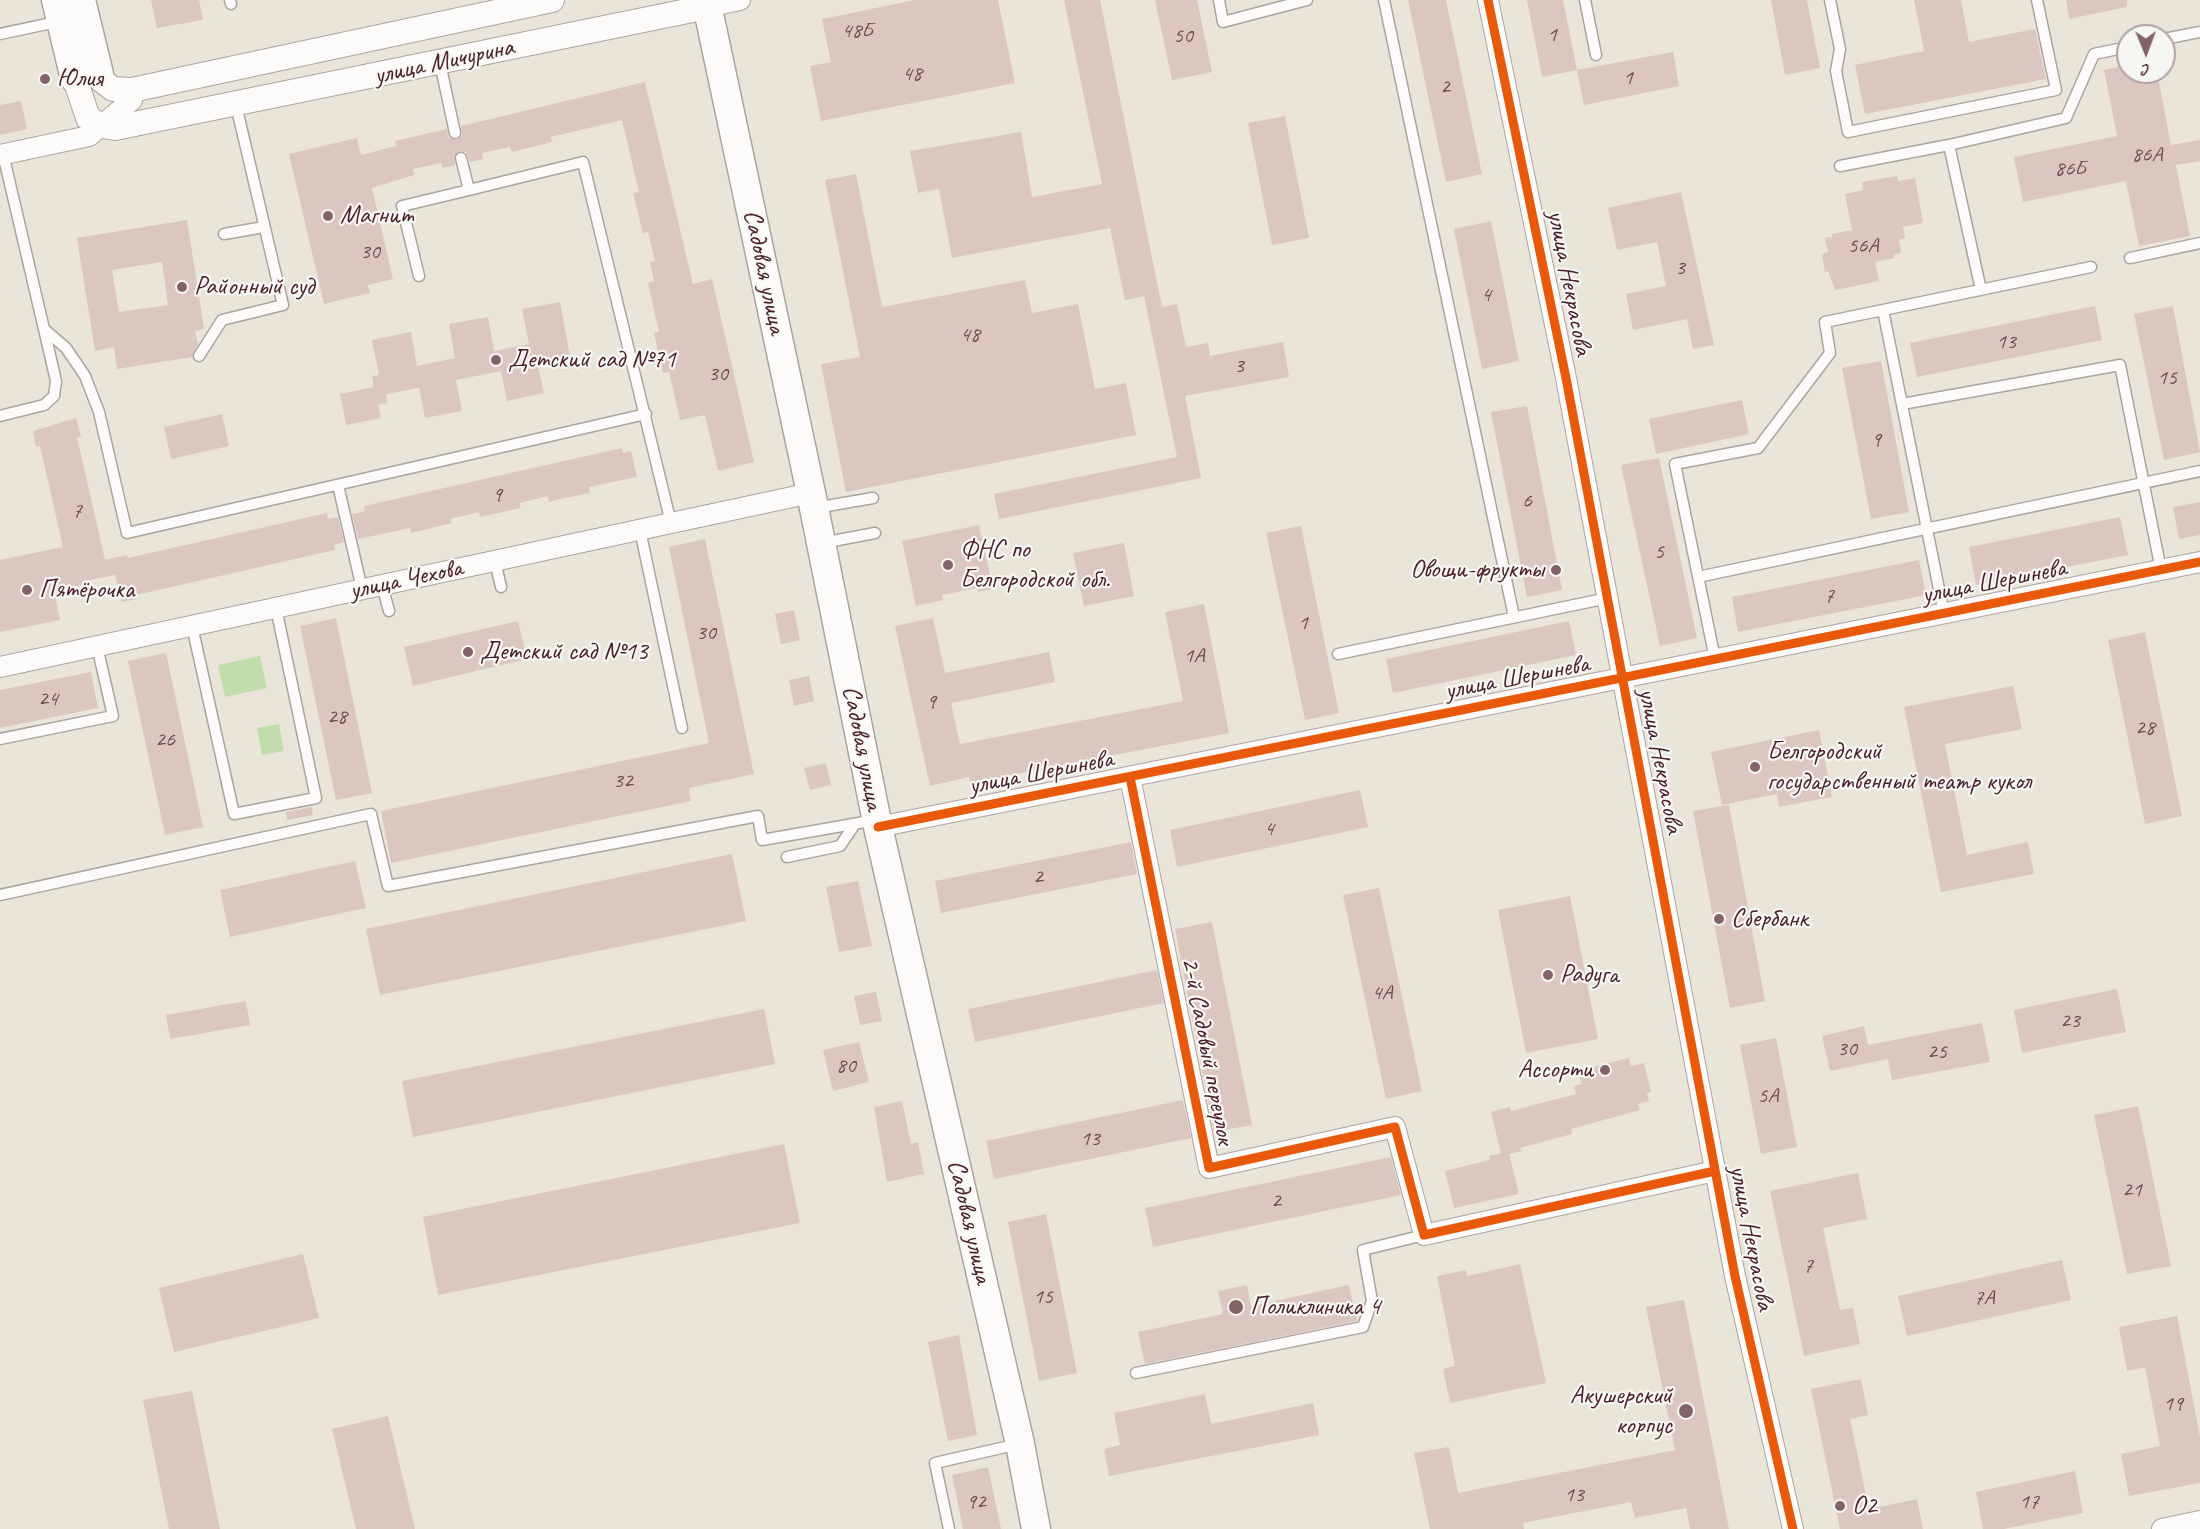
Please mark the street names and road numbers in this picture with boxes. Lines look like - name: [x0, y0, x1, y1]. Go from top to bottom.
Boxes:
- street label: улица Мичурина: [371, 32, 517, 92]
- street label: Садовая улица: [736, 207, 792, 337]
- street label: улица Некрасова: [1540, 208, 1598, 358]
- street label: улица Чехова: [347, 553, 465, 607]
- street label: улица Шершнева: [1919, 553, 2069, 611]
- street label: улица Шершнева: [1442, 649, 1592, 707]
- street label: Садовая улица: [835, 683, 889, 813]
- street label: улица Некрасова: [1631, 686, 1689, 836]
- street label: улица Шершнева: [966, 744, 1116, 802]
- street label: 2-й Садовый переулок: [1174, 955, 1240, 1147]
- street label: Садовая улица: [940, 1157, 998, 1287]
- street label: улица Некрасова: [1722, 1163, 1780, 1313]

